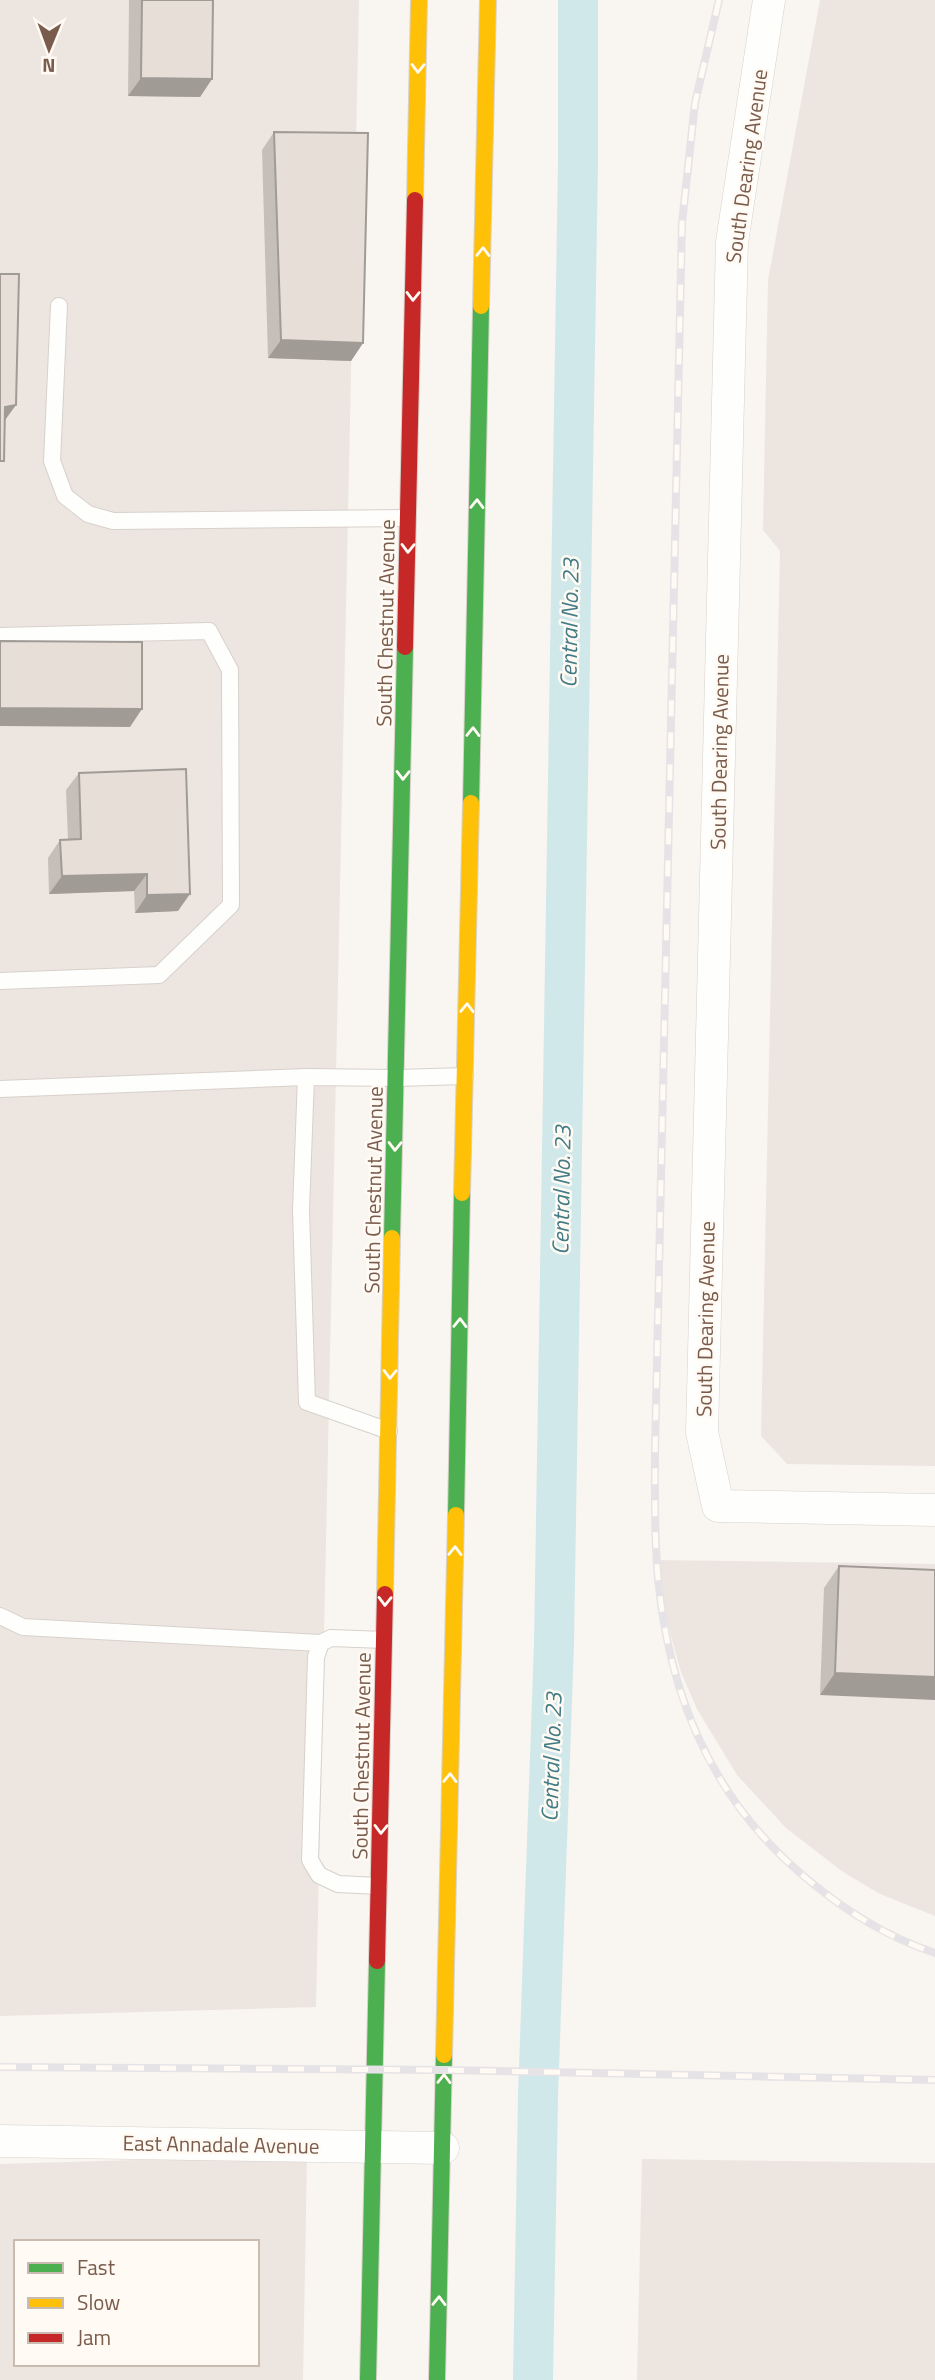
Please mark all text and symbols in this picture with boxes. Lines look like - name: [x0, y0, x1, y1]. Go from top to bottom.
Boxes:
- north arrow: [14, 14, 84, 84]
- text: N: [42, 52, 56, 81]
- one-way arrow: [410, 63, 426, 74]
- street label: South Dearing Avenue: [717, 67, 775, 265]
- one-way arrow: [475, 247, 491, 257]
- one-way arrow: [405, 291, 421, 301]
- one-way arrow: [470, 498, 485, 509]
- street label: South Chestnut Avenue: [367, 519, 403, 727]
- one-way arrow: [400, 542, 415, 553]
- water label: Central No. 23: [550, 557, 588, 688]
- street label: South Dearing Avenue: [701, 654, 737, 850]
- one-way arrow: [465, 726, 480, 737]
- one-way arrow: [395, 770, 411, 781]
- one-way arrow: [459, 1002, 474, 1013]
- street label: South Chestnut Avenue: [355, 1086, 391, 1294]
- water label: Central No. 23: [542, 1124, 580, 1255]
- one-way arrow: [387, 1142, 403, 1152]
- street label: South Dearing Avenue: [687, 1221, 723, 1417]
- one-way arrow: [452, 1318, 468, 1328]
- one-way arrow: [382, 1369, 398, 1380]
- one-way arrow: [447, 1545, 463, 1556]
- one-way arrow: [377, 1597, 393, 1607]
- street label: South Chestnut Avenue: [343, 1652, 379, 1860]
- water label: Central No. 23: [531, 1691, 571, 1822]
- one-way arrow: [442, 1773, 458, 1783]
- one-way arrow: [373, 1824, 388, 1835]
- one-way arrow: [436, 2074, 451, 2085]
- street label: East Annadale Avenue: [122, 2126, 320, 2162]
- legend: [14, 2240, 259, 2366]
- text: Fast: [77, 2251, 116, 2283]
- text: Slow: [77, 2286, 120, 2318]
- one-way arrow: [431, 2295, 447, 2306]
- text: Jam: [77, 2321, 111, 2353]

